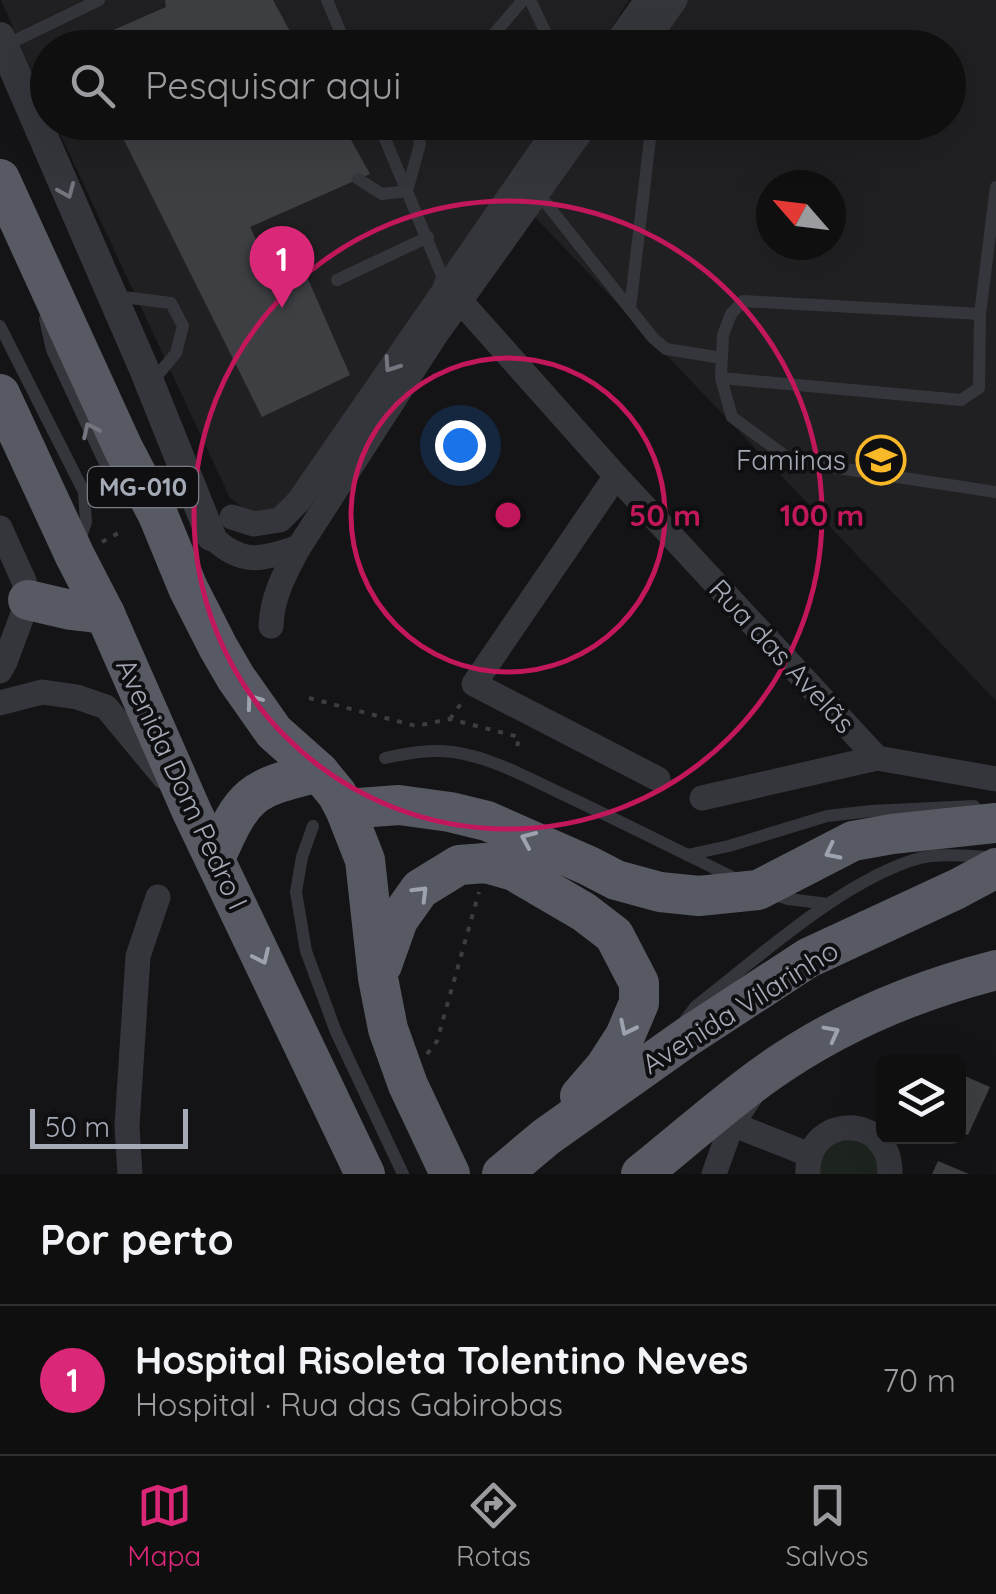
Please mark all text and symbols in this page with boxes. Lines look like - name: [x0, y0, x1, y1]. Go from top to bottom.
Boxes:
- search box: [30, 30, 966, 140]
- icon: search: [65, 58, 120, 113]
- text: Pesquisar aqui: [145, 61, 401, 109]
- north arrow: [756, 170, 846, 260]
- one-way arrow: [55, 181, 75, 199]
- pin: 1: [250, 226, 314, 308]
- one-way arrow: [384, 355, 403, 373]
- your location: [435, 420, 486, 471]
- one-way arrow: [82, 422, 102, 440]
- school or university icon: Faminas: [855, 434, 907, 486]
- place label: Faminas: [736, 442, 846, 477]
- road number: MG-010: [88, 467, 198, 507]
- text: 50 m: [629, 496, 701, 534]
- text: 100 m: [780, 496, 864, 534]
- centre of rings: [490, 497, 526, 533]
- street label: Rua das Avelãs: [702, 571, 863, 740]
- street label: Avenida Dom Pedro I: [109, 653, 256, 915]
- one-way arrow: [247, 694, 264, 712]
- one-way arrow: [520, 831, 538, 851]
- one-way arrow: [825, 840, 843, 859]
- one-way arrow: [409, 887, 427, 905]
- street label: Avenida Vilarinho: [635, 932, 845, 1081]
- one-way arrow: [249, 947, 269, 965]
- one-way arrow: [620, 1018, 640, 1036]
- one-way arrow: [821, 1026, 839, 1046]
- map controls: [876, 1054, 966, 1144]
- button: layers: [876, 1054, 966, 1144]
- scale bar: [30, 1104, 188, 1148]
- text: 50 m: [45, 1109, 110, 1144]
- text: Por perto: [40, 1213, 234, 1266]
- text: Hospital Risoleta Tolentino Neves: [135, 1336, 748, 1384]
- text: 1: [66, 1360, 79, 1400]
- text: 70 m: [883, 1360, 956, 1400]
- text: Hospital · Rua das Gabirobas: [135, 1384, 563, 1424]
- tab: Mapa: [127, 1478, 201, 1573]
- tab: Rotas: [456, 1478, 531, 1573]
- tab: Salvos: [786, 1478, 869, 1573]

